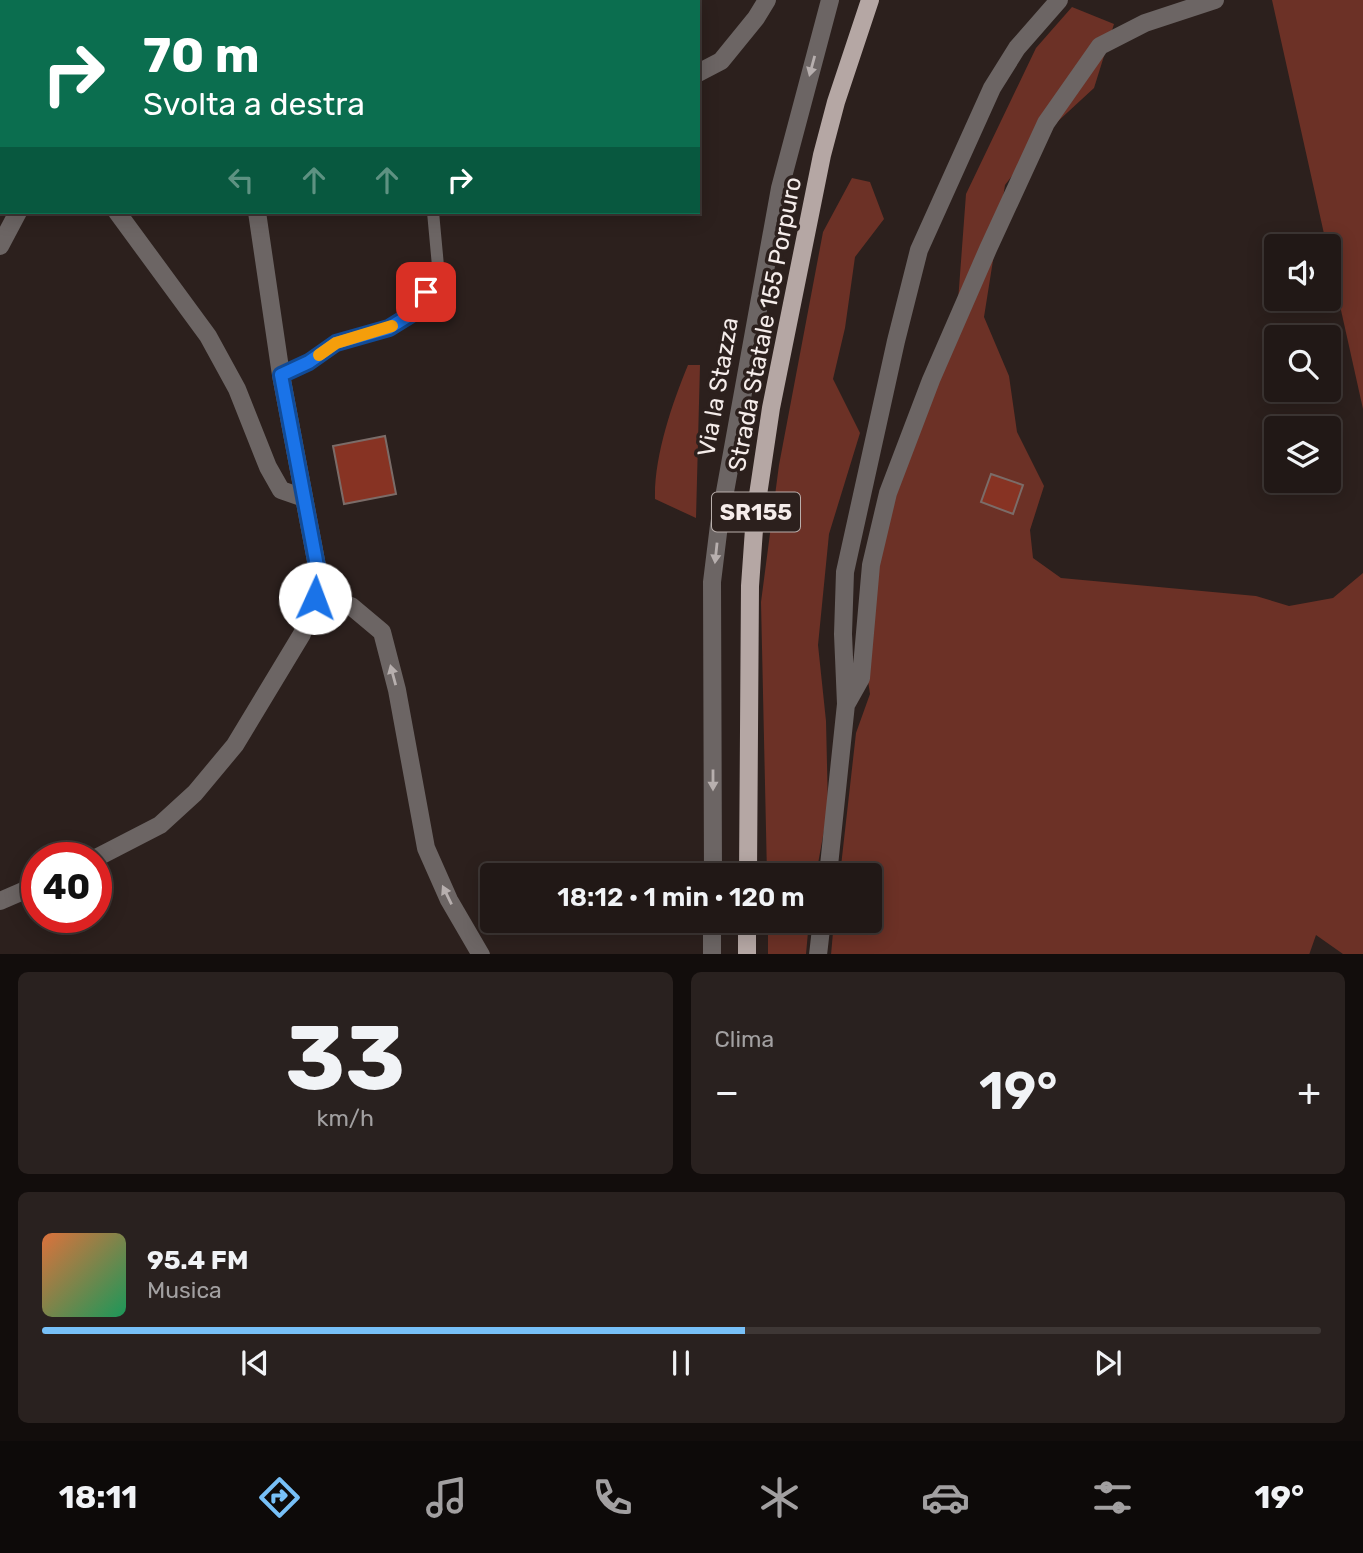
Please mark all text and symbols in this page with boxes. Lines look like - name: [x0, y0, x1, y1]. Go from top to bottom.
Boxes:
- text: 70 m: [143, 26, 260, 84]
- icon: right: [28, 28, 119, 119]
- one-way arrow: [806, 55, 817, 77]
- text: Svolta a destra: [143, 85, 365, 123]
- icon: left: [222, 161, 260, 199]
- icon: ahead: [295, 161, 333, 199]
- icon: ahead: [368, 161, 406, 199]
- icon: right: [441, 161, 479, 199]
- street label: Strada Statale 155 Porpuro: [723, 174, 807, 474]
- map controls: [1264, 234, 1341, 493]
- button: sound: [1264, 234, 1341, 311]
- pin: [396, 262, 456, 322]
- icon: arrive: [407, 273, 445, 311]
- street label: Via la Stazza: [692, 315, 744, 459]
- button: search: [1264, 325, 1341, 402]
- button: layers: [1264, 416, 1341, 493]
- road number: SR155: [712, 492, 800, 532]
- one-way arrow: [710, 542, 721, 564]
- position arrow: [278, 561, 352, 635]
- one-way arrow: [388, 664, 398, 685]
- one-way arrow: [707, 770, 719, 792]
- speed limit sign: 40: [21, 842, 112, 933]
- text: 18:12 · 1 min · 120 m: [557, 882, 805, 913]
- one-way arrow: [441, 885, 453, 905]
- text: 33: [285, 1004, 405, 1112]
- text: Clima: [715, 1025, 774, 1053]
- text: 19°: [979, 1060, 1058, 1122]
- text: −: [715, 1069, 739, 1115]
- text: +: [1297, 1069, 1321, 1115]
- text: km/h: [317, 1104, 374, 1132]
- text: 95.4 FM: [147, 1245, 248, 1276]
- text: Musica: [147, 1276, 222, 1304]
- icon: previous: [236, 1344, 274, 1382]
- icon: pause: [662, 1344, 700, 1382]
- icon: next: [1089, 1344, 1127, 1382]
- icon: directions: [255, 1473, 304, 1522]
- icon: music: [422, 1473, 471, 1522]
- icon: phone: [588, 1473, 637, 1522]
- icon: climate: [755, 1473, 804, 1522]
- icon: car: [921, 1473, 970, 1522]
- icon: filters: [1088, 1473, 1137, 1522]
- text: 18:11: [59, 1478, 138, 1516]
- text: 19°: [1255, 1478, 1304, 1516]

